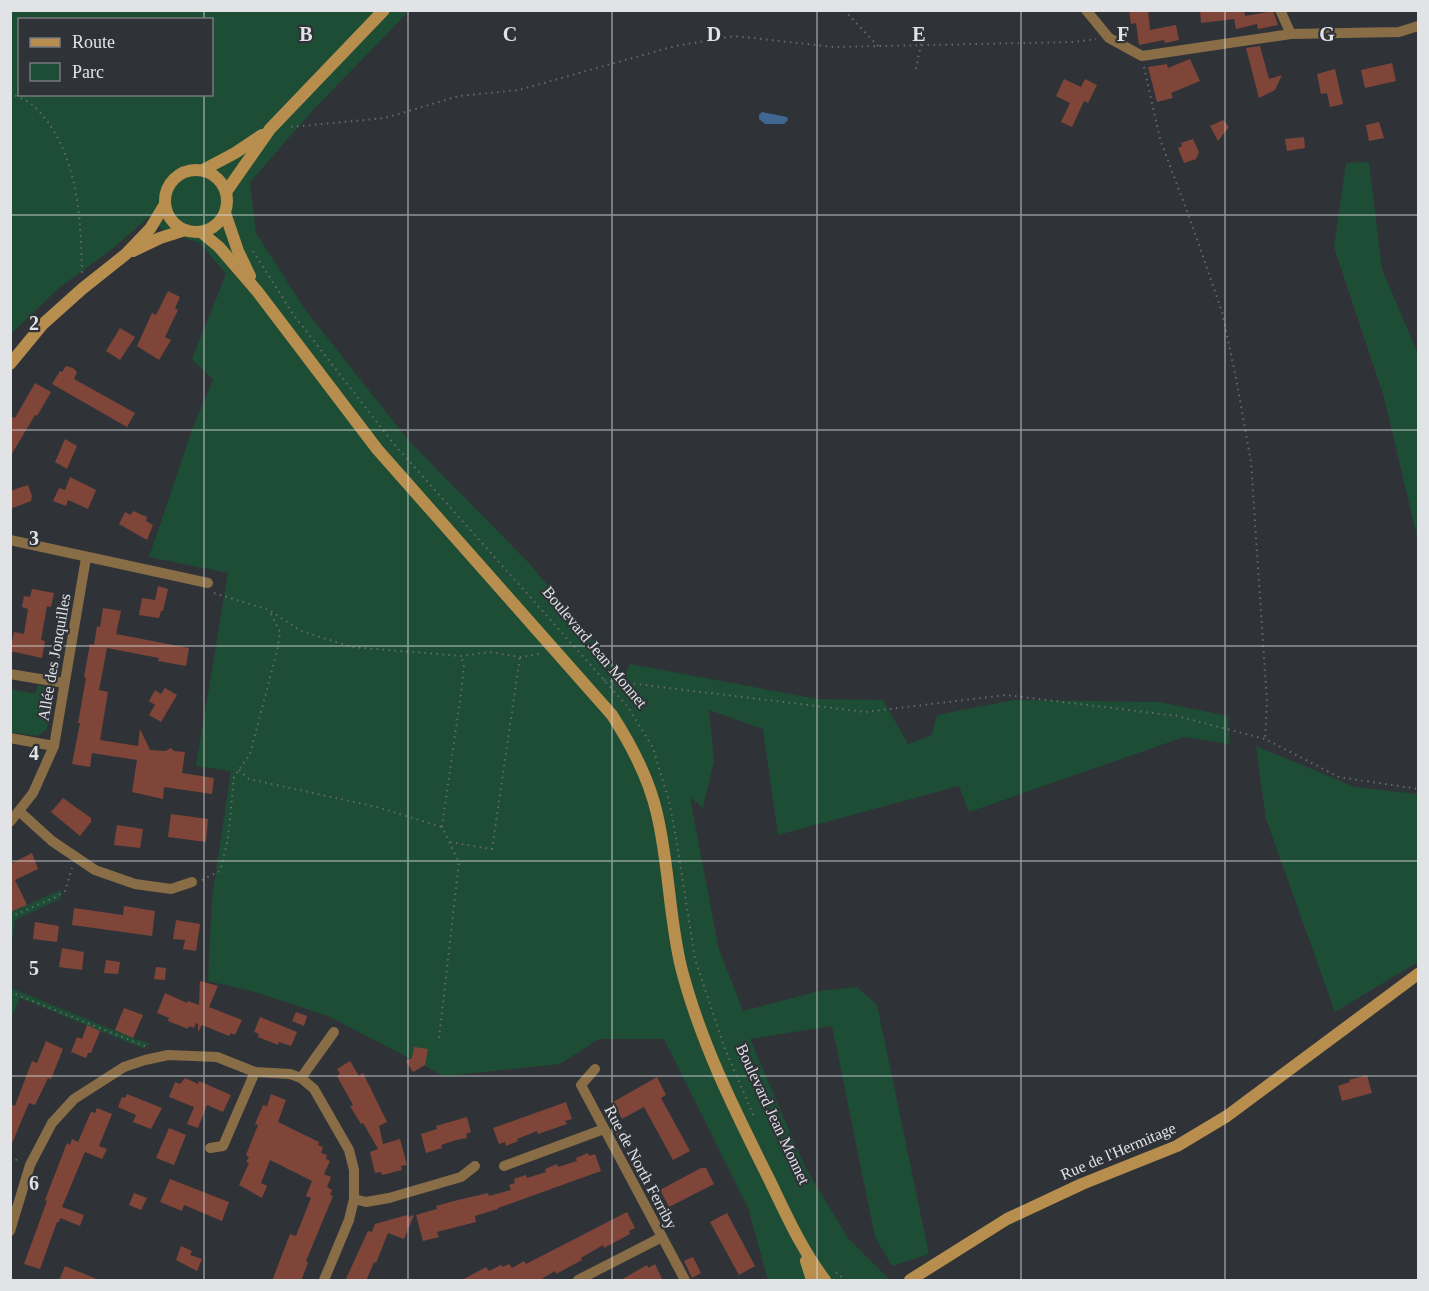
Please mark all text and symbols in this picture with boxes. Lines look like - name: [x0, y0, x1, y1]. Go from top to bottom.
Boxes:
- legend: [18, 18, 213, 96]
- text: B: [299, 23, 313, 45]
- text: C: [503, 23, 517, 45]
- text: D: [707, 23, 721, 45]
- text: E: [912, 23, 926, 45]
- text: F: [1117, 23, 1129, 45]
- text: G: [1319, 23, 1335, 45]
- text: Route: [72, 32, 115, 52]
- text: Parc: [72, 62, 104, 82]
- text: 2: [29, 312, 39, 334]
- text: 3: [29, 527, 39, 549]
- street label: Boulevard Jean Monnet: [539, 583, 651, 711]
- street label: Allée des Jonquilles: [34, 592, 75, 722]
- text: 4: [29, 742, 39, 764]
- text: 5: [29, 957, 39, 979]
- street label: Boulevard Jean Monnet: [733, 1041, 813, 1187]
- street label: Rue de North Ferriby: [600, 1102, 681, 1232]
- street label: Rue de l'Hermitage: [1058, 1119, 1179, 1184]
- text: 6: [29, 1172, 39, 1194]

